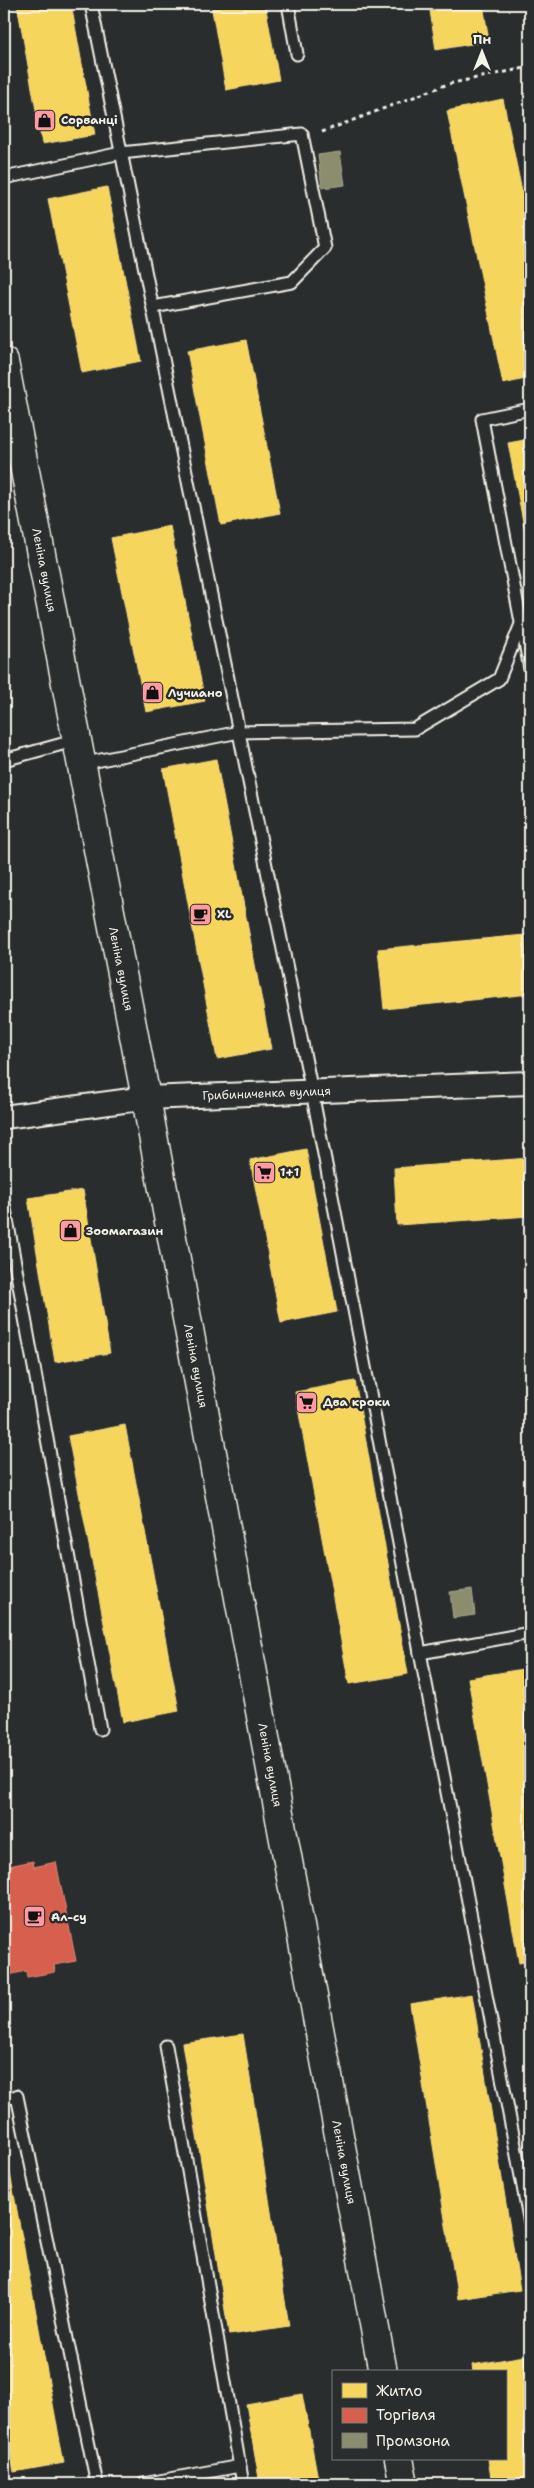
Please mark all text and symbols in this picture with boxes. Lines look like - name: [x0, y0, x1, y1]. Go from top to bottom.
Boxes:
- north arrow: [456, 28, 506, 78]
- text: Пн: [473, 30, 491, 48]
- shop icon: Сорванці: [33, 108, 57, 132]
- place label: Сорванці: [61, 112, 118, 128]
- street label: Леніна вулиця: [28, 527, 60, 614]
- shop icon: Лучиано: [140, 681, 164, 705]
- place label: Лучиано: [168, 685, 223, 701]
- cafe icon: XL: [189, 902, 213, 926]
- place label: XL: [217, 906, 232, 922]
- street label: Леніна вулиця: [105, 925, 137, 1012]
- street label: Грибиниченка вулиця: [202, 1083, 331, 1104]
- supermarket icon: 1+1: [252, 1160, 276, 1184]
- place label: 1+1: [280, 1164, 299, 1180]
- shop icon: Зоомагазин: [58, 1219, 82, 1243]
- place label: Зоомагазин: [86, 1223, 163, 1239]
- street label: Леніна вулиця: [180, 1322, 211, 1409]
- supermarket icon: Два кроки: [295, 1390, 319, 1414]
- place label: Два кроки: [323, 1394, 391, 1410]
- street label: Леніна вулиця: [254, 1722, 286, 1808]
- cafe icon: Ал-су: [23, 1905, 47, 1929]
- place label: Ал-су: [51, 1909, 87, 1925]
- street label: Леніна вулиця: [328, 2119, 360, 2206]
- legend: [332, 2370, 506, 2460]
- text: Житло: [376, 2381, 422, 2401]
- text: Торгівля: [376, 2405, 436, 2425]
- text: Промзона: [376, 2431, 451, 2451]

